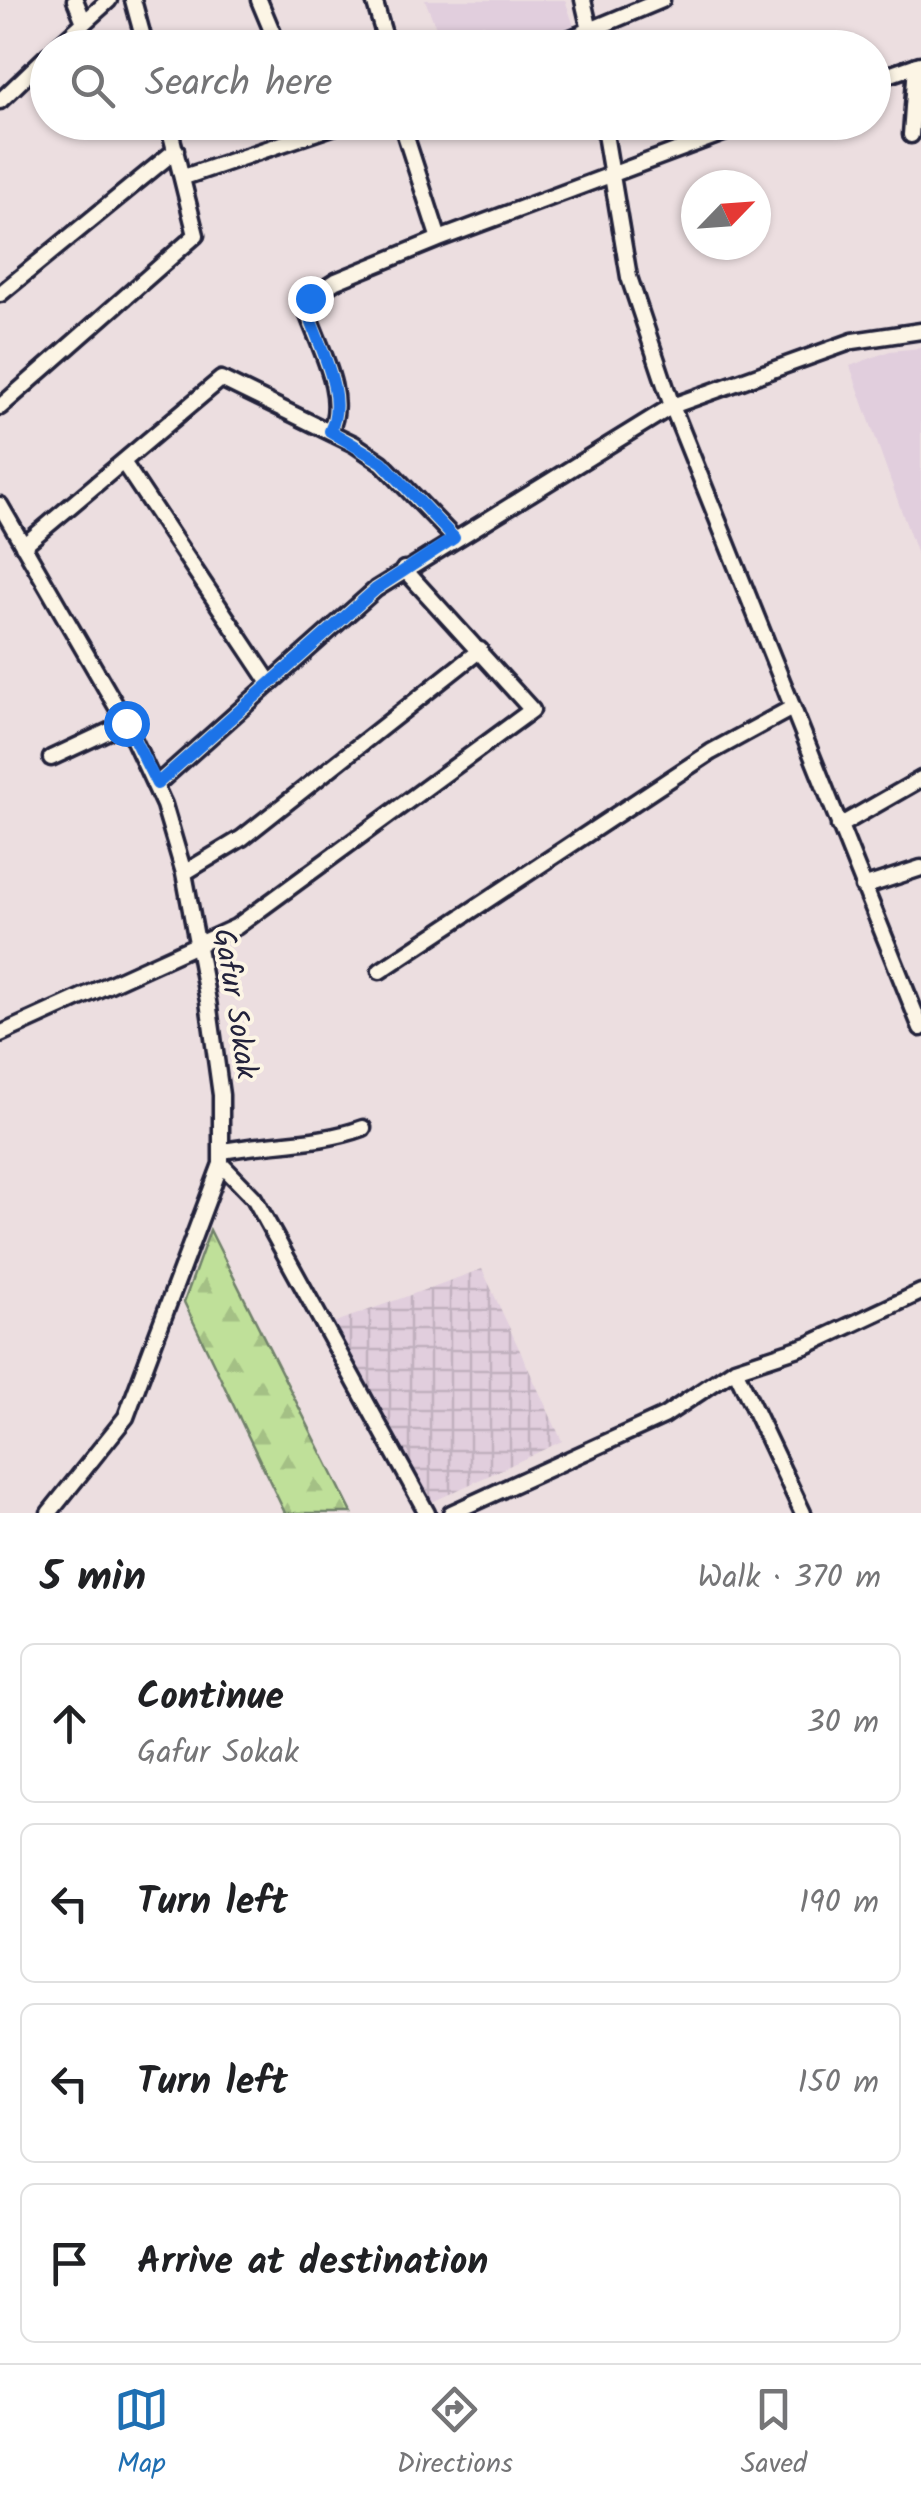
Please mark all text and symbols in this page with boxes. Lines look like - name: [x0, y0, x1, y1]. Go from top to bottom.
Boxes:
- search box: [30, 30, 891, 140]
- text: Search here: [145, 55, 332, 115]
- icon: search: [65, 58, 120, 113]
- north arrow: [681, 170, 771, 260]
- route end: [288, 276, 334, 322]
- route start: [104, 701, 150, 747]
- street label: Gafur Sokak: [198, 925, 270, 1084]
- text: 5 min: [40, 1545, 146, 1612]
- text: Walk · 370 m: [698, 1553, 881, 1604]
- text: Continue: [137, 1668, 284, 1728]
- icon: ahead: [42, 1696, 97, 1751]
- text: 30 m: [806, 1698, 879, 1749]
- text: Gafur Sokak: [137, 1728, 299, 1779]
- text: Turn left: [137, 1873, 288, 1933]
- icon: left: [42, 1876, 97, 1931]
- text: 190 m: [799, 1878, 879, 1929]
- text: Turn left: [137, 2053, 288, 2113]
- icon: left: [42, 2056, 97, 2111]
- text: 150 m: [797, 2058, 879, 2109]
- text: Arrive at destination: [137, 2233, 488, 2293]
- icon: arrive: [42, 2236, 97, 2291]
- tab: Map: [114, 2382, 169, 2487]
- tab: Directions: [397, 2382, 513, 2487]
- tab: Saved: [741, 2382, 807, 2487]

